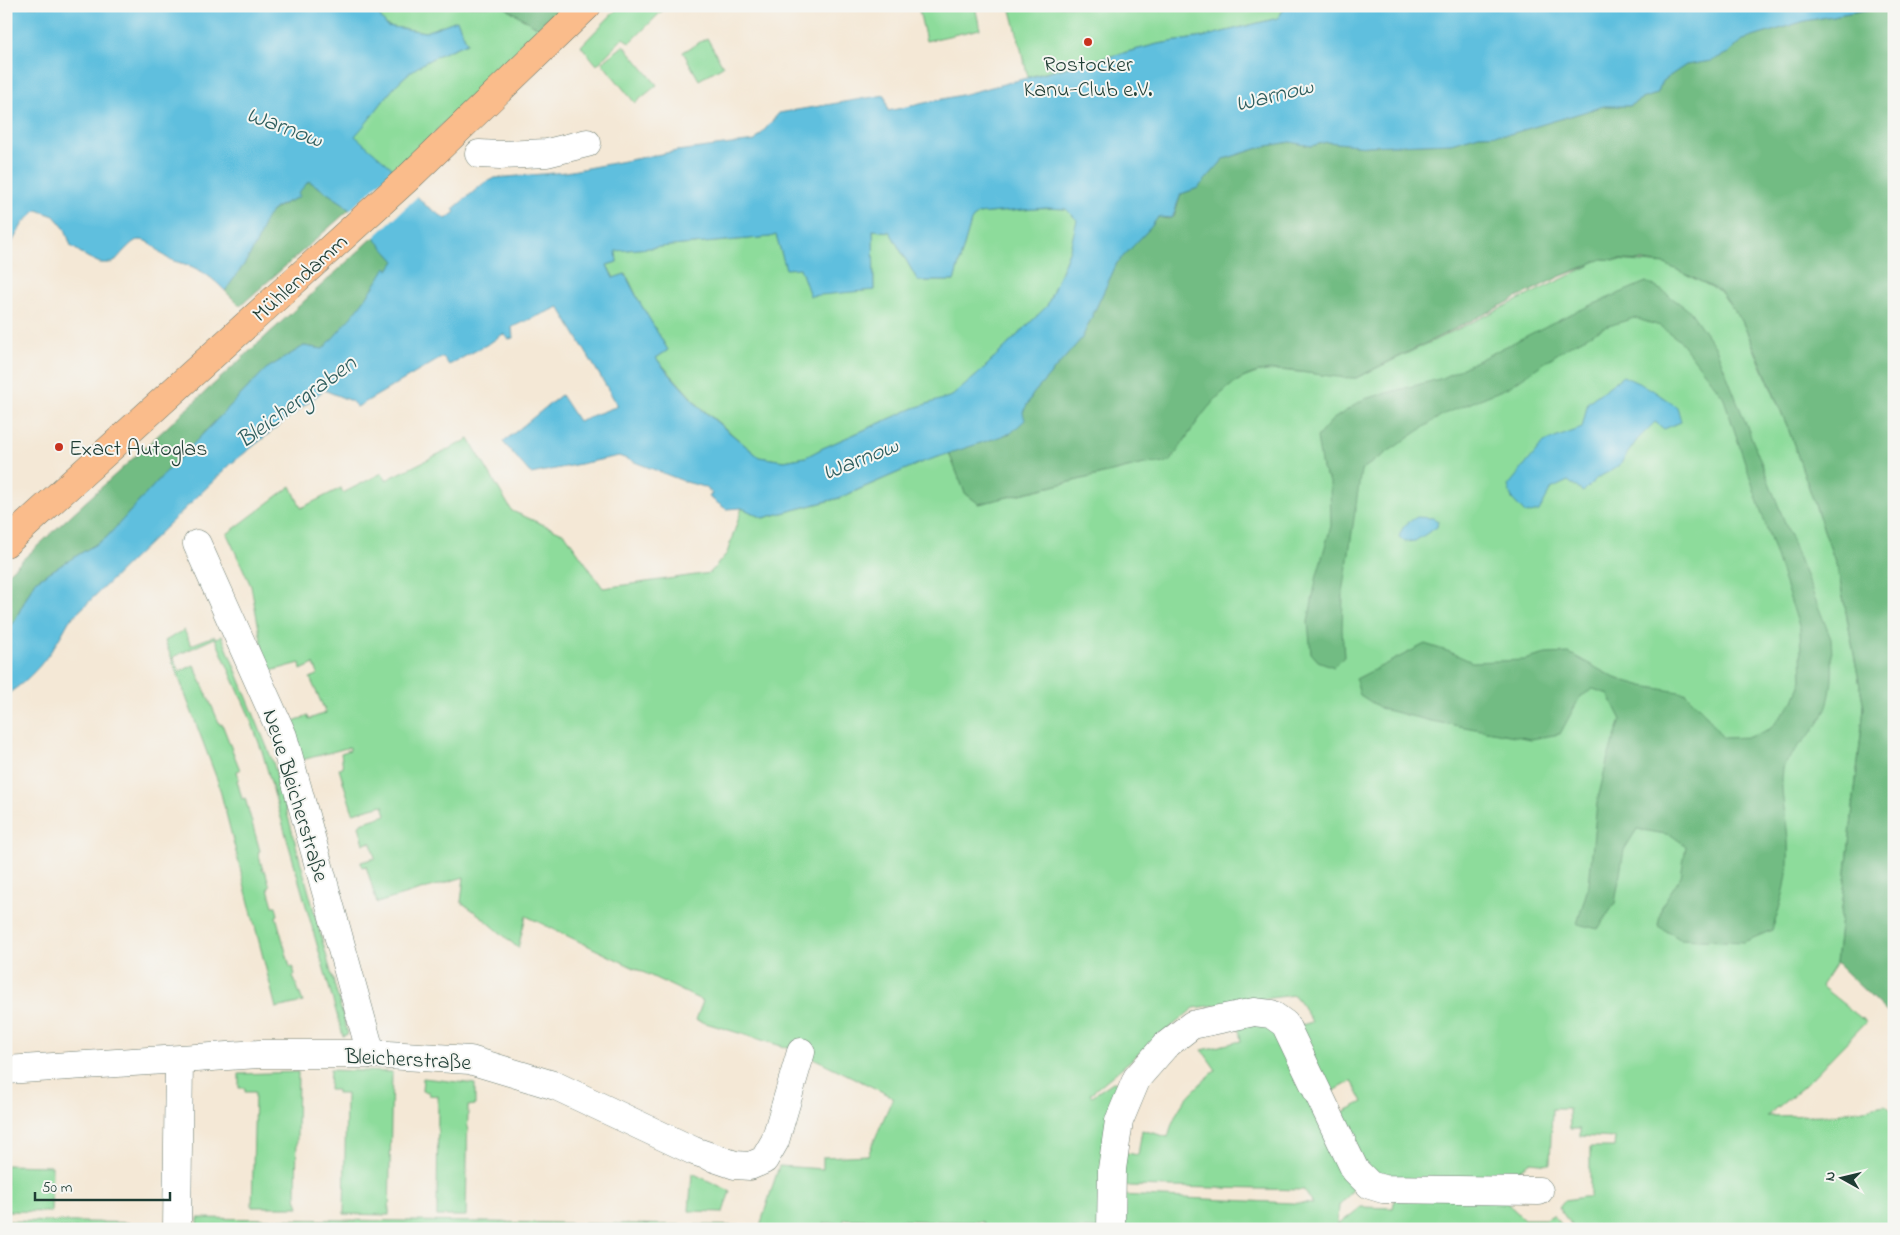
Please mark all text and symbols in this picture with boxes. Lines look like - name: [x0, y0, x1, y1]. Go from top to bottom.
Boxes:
- marker: Rostocker Kanu-Club e.V.: [1082, 36, 1094, 48]
- place label: Rostocker Kanu-Club e.V.: [1024, 50, 1152, 107]
- water label: Warnow: [1232, 70, 1317, 123]
- water label: Warnow: [241, 98, 328, 158]
- street label: Mühlendamm: [246, 227, 356, 331]
- water label: Bleichergraben: [230, 347, 366, 458]
- water label: Warnow: [818, 429, 904, 491]
- place label: Exact Autoglas: [69, 434, 207, 467]
- marker: Exact Autoglas: [53, 441, 65, 453]
- street label: Neue Bleicherstraße: [253, 706, 336, 886]
- street label: Bleicherstraße: [343, 1042, 472, 1080]
- north arrow: [1818, 1152, 1868, 1202]
- scale bar: [35, 1170, 170, 1202]
- text: N: [1820, 1170, 1842, 1183]
- text: 50 m: [42, 1177, 73, 1199]

